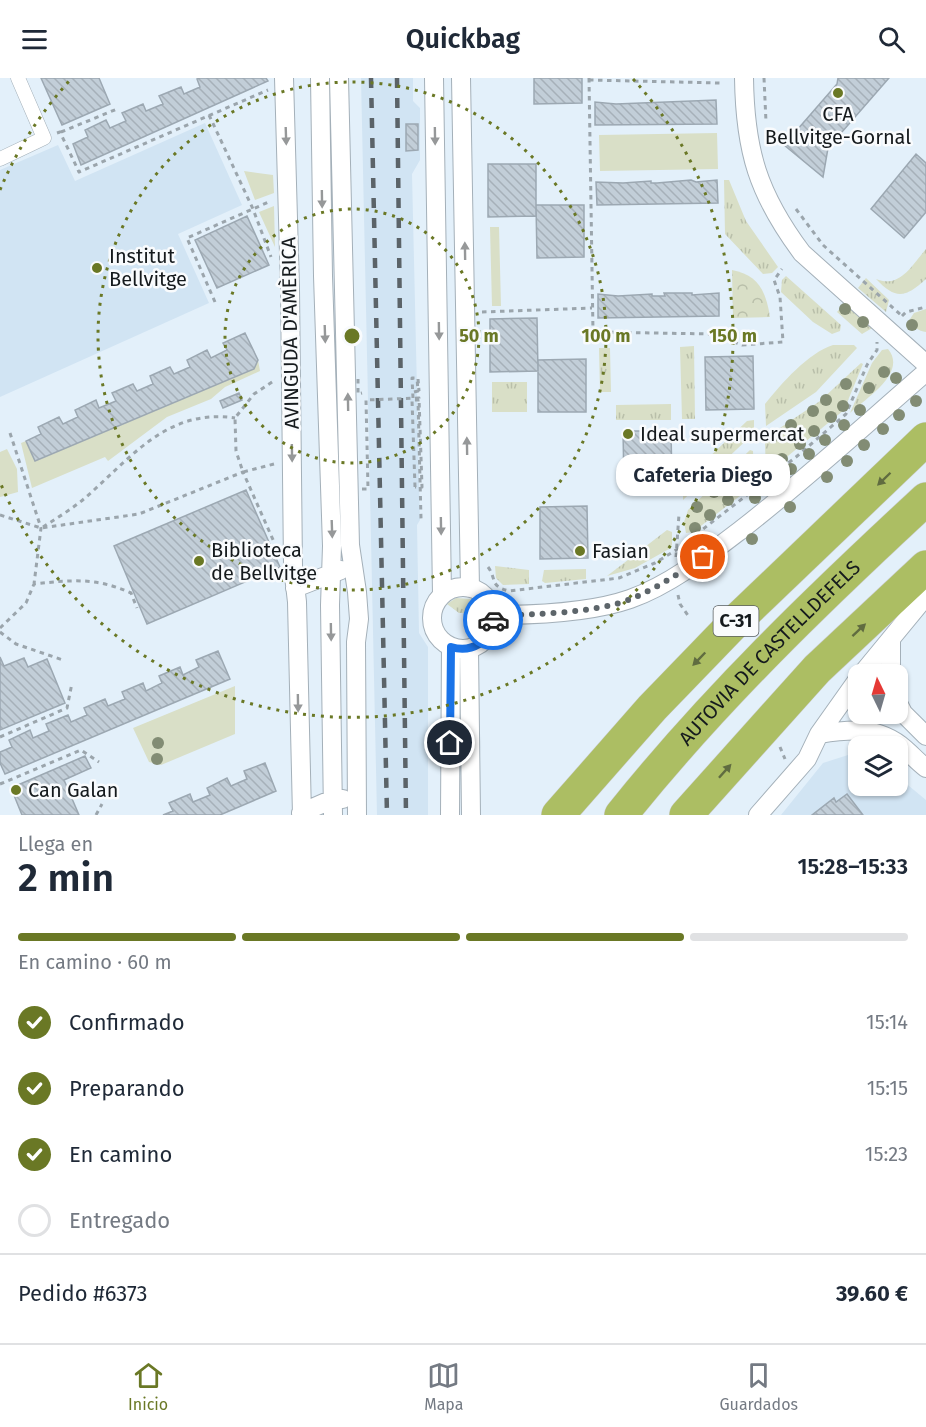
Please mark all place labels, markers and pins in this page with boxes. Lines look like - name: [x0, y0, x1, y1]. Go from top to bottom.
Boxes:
- marker: CFA Bellvitge-Gornal: [831, 86, 845, 100]
- place label: CFA Bellvitge-Gornal: [765, 102, 911, 149]
- place label: Institut Bellvitge: [109, 244, 187, 291]
- marker: Institut Bellvitge: [90, 261, 104, 275]
- centre of rings: [342, 326, 362, 346]
- place label: Ideal supermercat: [640, 422, 805, 446]
- marker: Ideal supermercat: [621, 427, 635, 441]
- callout: Cafeteria Diego: [616, 455, 790, 497]
- pin: [677, 531, 728, 582]
- place label: Biblioteca de Bellvitge: [211, 538, 317, 585]
- place label: Fasian: [592, 539, 649, 563]
- marker: Fasian: [573, 544, 587, 558]
- marker: Biblioteca de Bellvitge: [192, 554, 206, 568]
- pin: [424, 717, 475, 768]
- place label: Can Galan: [28, 778, 119, 802]
- marker: Can Galan: [9, 783, 23, 797]

